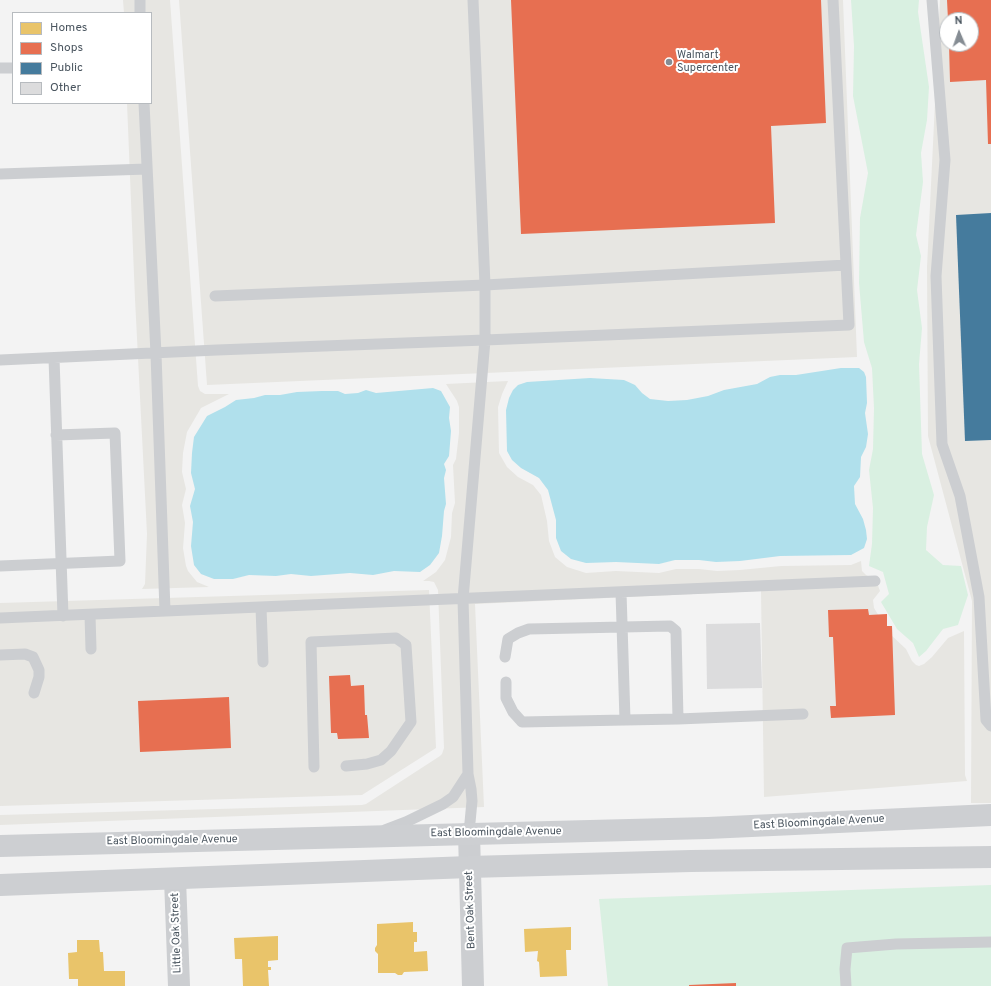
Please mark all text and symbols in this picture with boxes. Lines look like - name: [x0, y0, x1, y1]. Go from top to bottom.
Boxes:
- legend: [12, 12, 152, 104]
- north arrow: [939, 12, 979, 52]
- text: N: [954, 14, 963, 28]
- text: Homes: [50, 20, 87, 36]
- text: Shops: [50, 40, 83, 56]
- place label: Walmart Supercenter: [677, 49, 738, 75]
- marker: Walmart Supercenter: [664, 57, 674, 67]
- text: Public: [50, 60, 83, 76]
- text: Other: [50, 80, 81, 96]
- street label: East Bloomingdale Avenue: [753, 813, 885, 833]
- street label: East Bloomingdale Avenue: [430, 825, 562, 841]
- street label: East Bloomingdale Avenue: [106, 833, 238, 849]
- street label: Bent Oak Street: [463, 871, 479, 949]
- street label: Little Oak Street: [169, 893, 185, 973]

